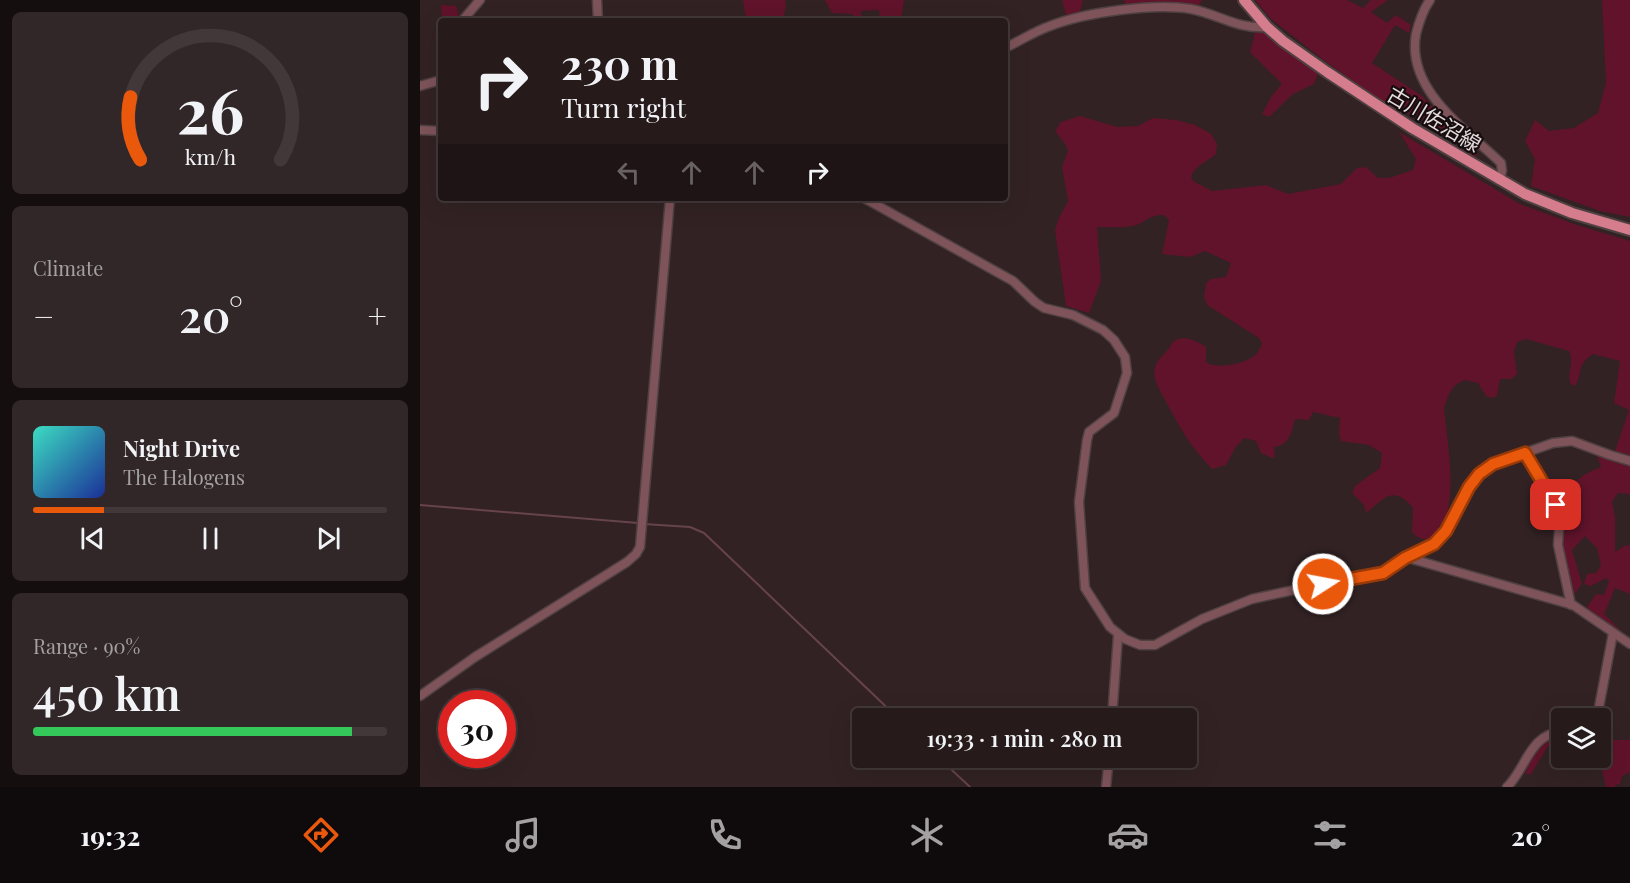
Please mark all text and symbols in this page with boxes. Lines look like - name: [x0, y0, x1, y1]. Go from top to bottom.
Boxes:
- text: 230 m: [561, 35, 678, 91]
- icon: right: [462, 42, 540, 120]
- text: 26: [176, 66, 244, 150]
- street label: 古川佐沼線: [1383, 79, 1487, 157]
- text: Turn right: [561, 89, 686, 125]
- text: km/h: [184, 142, 236, 170]
- icon: left: [612, 156, 645, 189]
- icon: ahead: [675, 156, 708, 189]
- icon: ahead: [738, 156, 771, 189]
- icon: right: [801, 156, 834, 189]
- text: Climate: [33, 254, 103, 281]
- text: 20°: [179, 284, 243, 344]
- text: −: [33, 293, 54, 337]
- text: +: [368, 293, 387, 337]
- text: Night Drive: [123, 433, 240, 463]
- text: The Halogens: [123, 463, 245, 490]
- pin: [1530, 479, 1581, 530]
- icon: arrive: [1539, 488, 1572, 521]
- icon: previous: [76, 522, 109, 555]
- icon: pause: [194, 522, 227, 555]
- icon: next: [312, 522, 345, 555]
- position arrow: [1291, 552, 1355, 616]
- text: Range · 90%: [33, 632, 140, 659]
- text: 450 km: [33, 662, 181, 722]
- speed limit sign: 30: [438, 690, 516, 768]
- map controls: [1551, 708, 1611, 768]
- button: layers: [1551, 708, 1611, 768]
- text: 19:33 · 1 min · 280 m: [927, 723, 1122, 753]
- icon: directions: [300, 814, 342, 856]
- icon: music: [502, 814, 544, 856]
- icon: phone: [704, 814, 746, 856]
- icon: climate: [906, 814, 948, 856]
- icon: car: [1107, 814, 1149, 856]
- icon: filters: [1309, 814, 1351, 856]
- text: 19:32: [80, 817, 140, 853]
- text: 20°: [1511, 817, 1550, 853]

